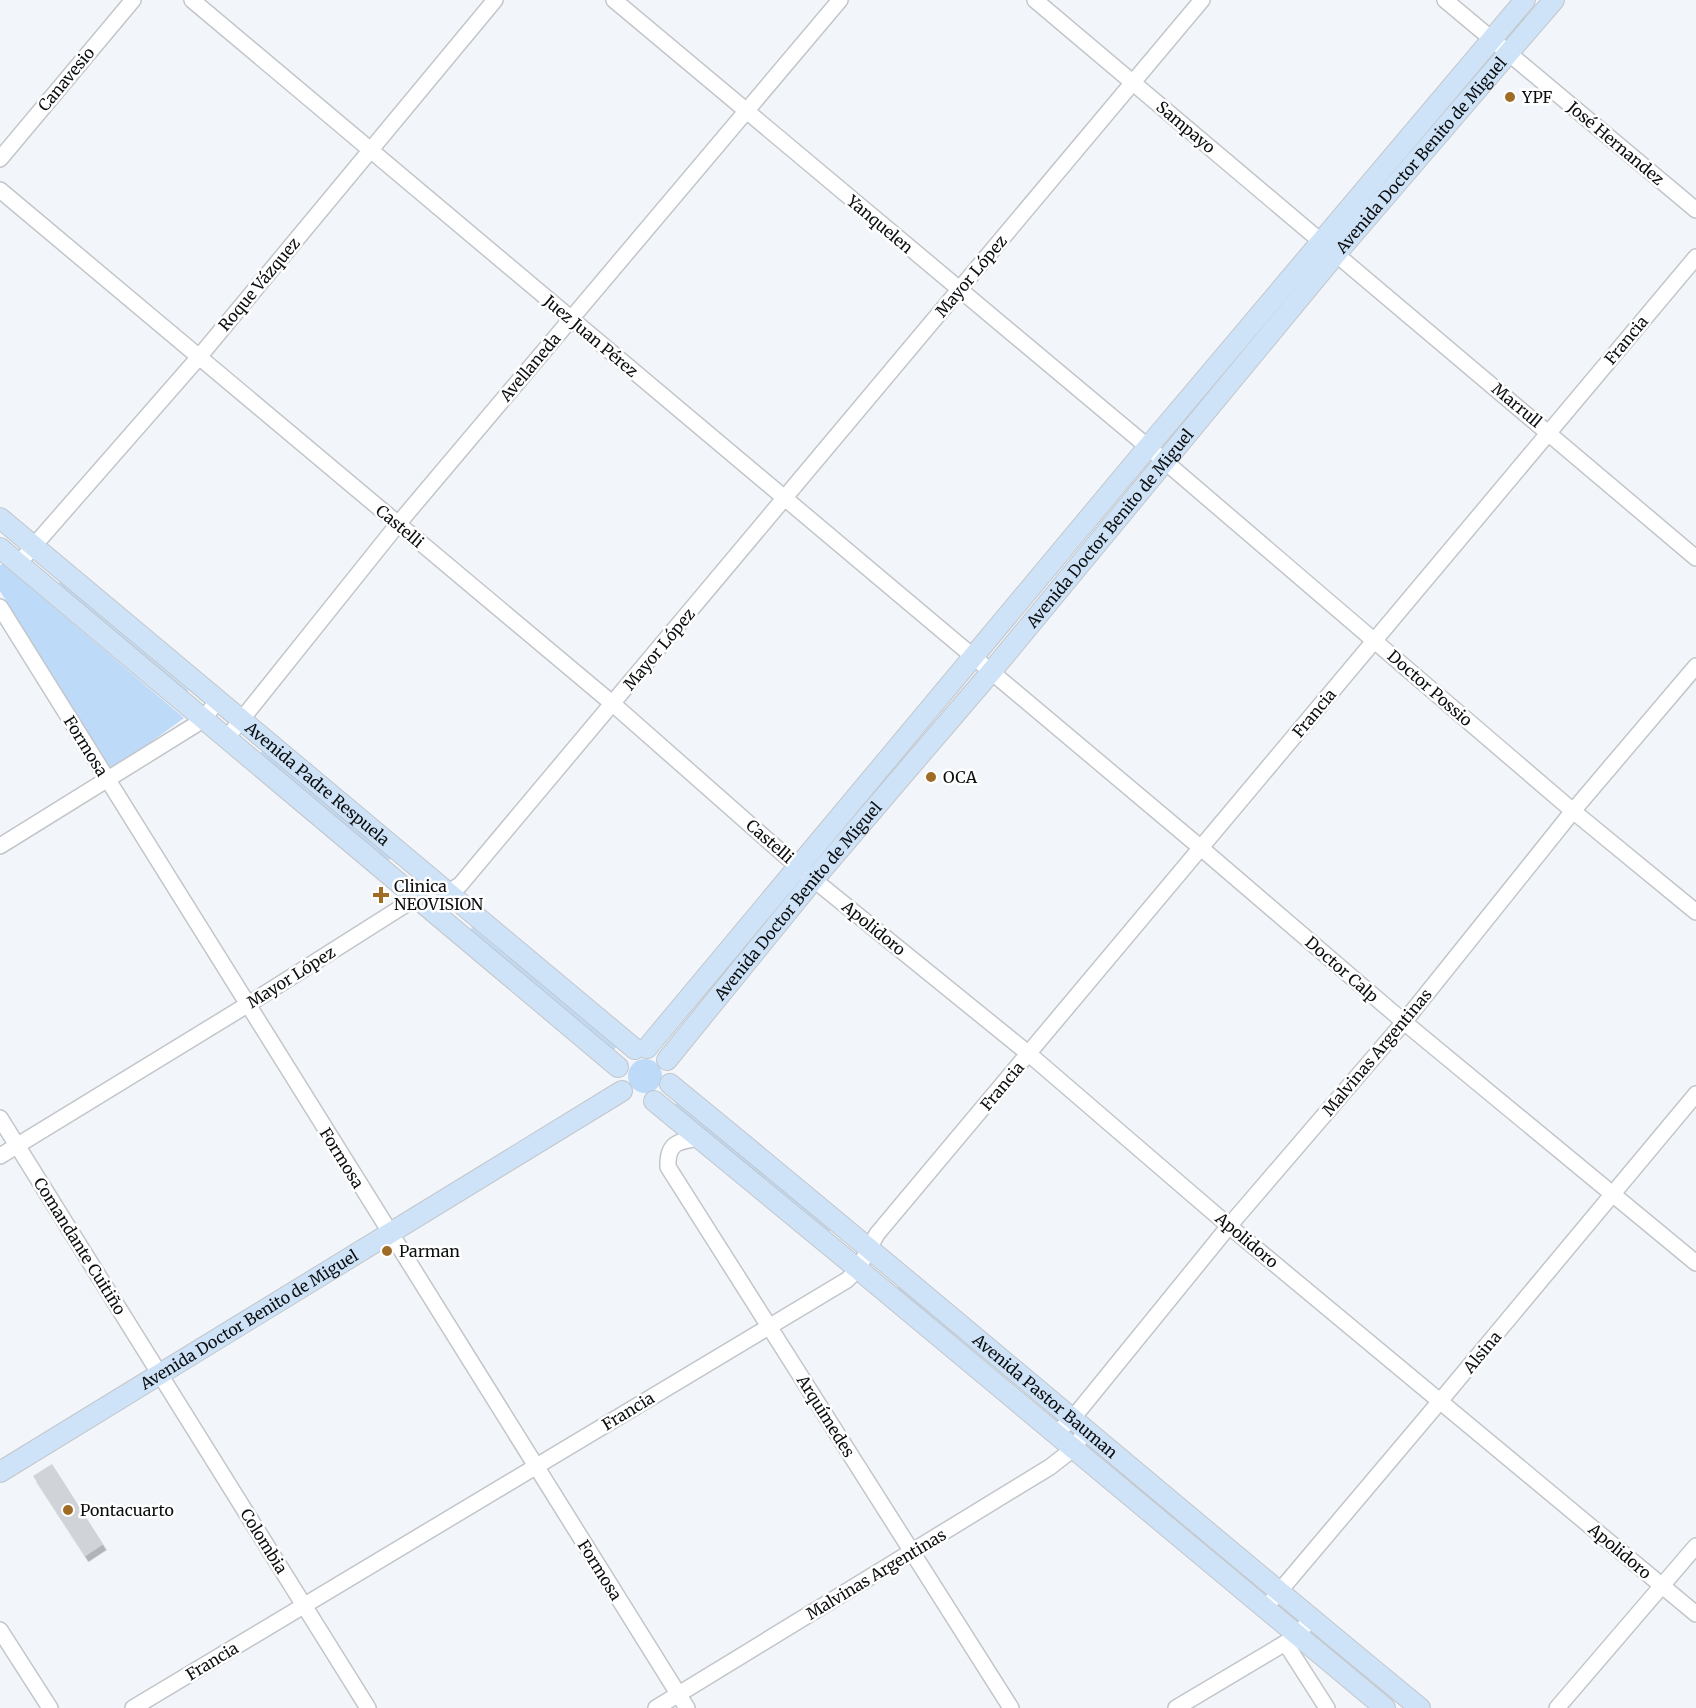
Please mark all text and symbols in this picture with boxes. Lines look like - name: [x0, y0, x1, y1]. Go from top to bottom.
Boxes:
- street label: Canavesio: [33, 43, 99, 115]
- street label: Avenida Doctor Benito de Miguel: [1331, 53, 1511, 258]
- place label: YPF: [1521, 87, 1552, 107]
- marker: YPF: [1503, 90, 1517, 104]
- street label: José Hernandez: [1563, 96, 1668, 189]
- street label: Sampayo: [1152, 97, 1220, 157]
- street label: Yanquelen: [842, 190, 917, 258]
- street label: Mayor López: [931, 231, 1011, 321]
- street label: Roque Vázquez: [214, 233, 304, 335]
- street label: Juez Juan Pérez: [539, 290, 642, 381]
- street label: Francia: [1600, 311, 1652, 368]
- street label: Avellaneda: [495, 328, 565, 406]
- street label: Marrull: [1488, 378, 1546, 432]
- street label: Avenida Doctor Benito de Miguel: [1021, 425, 1198, 632]
- street label: Castelli: [372, 500, 428, 552]
- street label: Mayor López: [619, 604, 699, 694]
- street label: Doctor Possio: [1384, 646, 1476, 730]
- street label: Francia: [1288, 684, 1340, 741]
- street label: Formosa: [60, 712, 113, 780]
- street label: Avenida Padre Respuela: [241, 717, 394, 850]
- place label: OCA: [943, 767, 978, 787]
- marker: OCA: [924, 770, 938, 784]
- street label: Avenida Doctor Benito de Miguel: [709, 797, 886, 1005]
- street label: Castelli: [742, 815, 798, 867]
- place label: Clinica NEOVISION: [394, 876, 484, 914]
- marker: Clinica NEOVISION: [372, 886, 390, 904]
- street label: Apolidoro: [838, 896, 910, 960]
- street label: Doctor Calp: [1301, 932, 1383, 1006]
- street label: Mayor López: [243, 942, 339, 1012]
- street label: Malvinas Argentinas: [1318, 984, 1436, 1120]
- street label: Francia: [976, 1057, 1028, 1114]
- street label: Formosa: [316, 1124, 369, 1192]
- street label: Comandante Cuitiño: [30, 1174, 130, 1318]
- street label: Apolidoro: [1211, 1207, 1282, 1272]
- place label: Parman: [399, 1241, 460, 1261]
- marker: Parman: [380, 1244, 394, 1258]
- street label: Avenida Doctor Benito de Miguel: [136, 1245, 362, 1394]
- street label: Alsina: [1458, 1327, 1506, 1378]
- street label: Avenida Pastor Bauman: [968, 1329, 1122, 1463]
- street label: Arquímedes: [792, 1370, 859, 1461]
- street label: Francia: [598, 1387, 658, 1434]
- place label: Pontacuarto: [80, 1500, 174, 1520]
- marker: Pontacuarto: [61, 1503, 75, 1517]
- street label: Colombia: [236, 1505, 292, 1577]
- street label: Apolidoro: [1584, 1518, 1655, 1583]
- street label: Malvinas Argentinas: [802, 1524, 950, 1624]
- street label: Formosa: [574, 1536, 627, 1604]
- street label: Francia: [182, 1637, 242, 1684]

